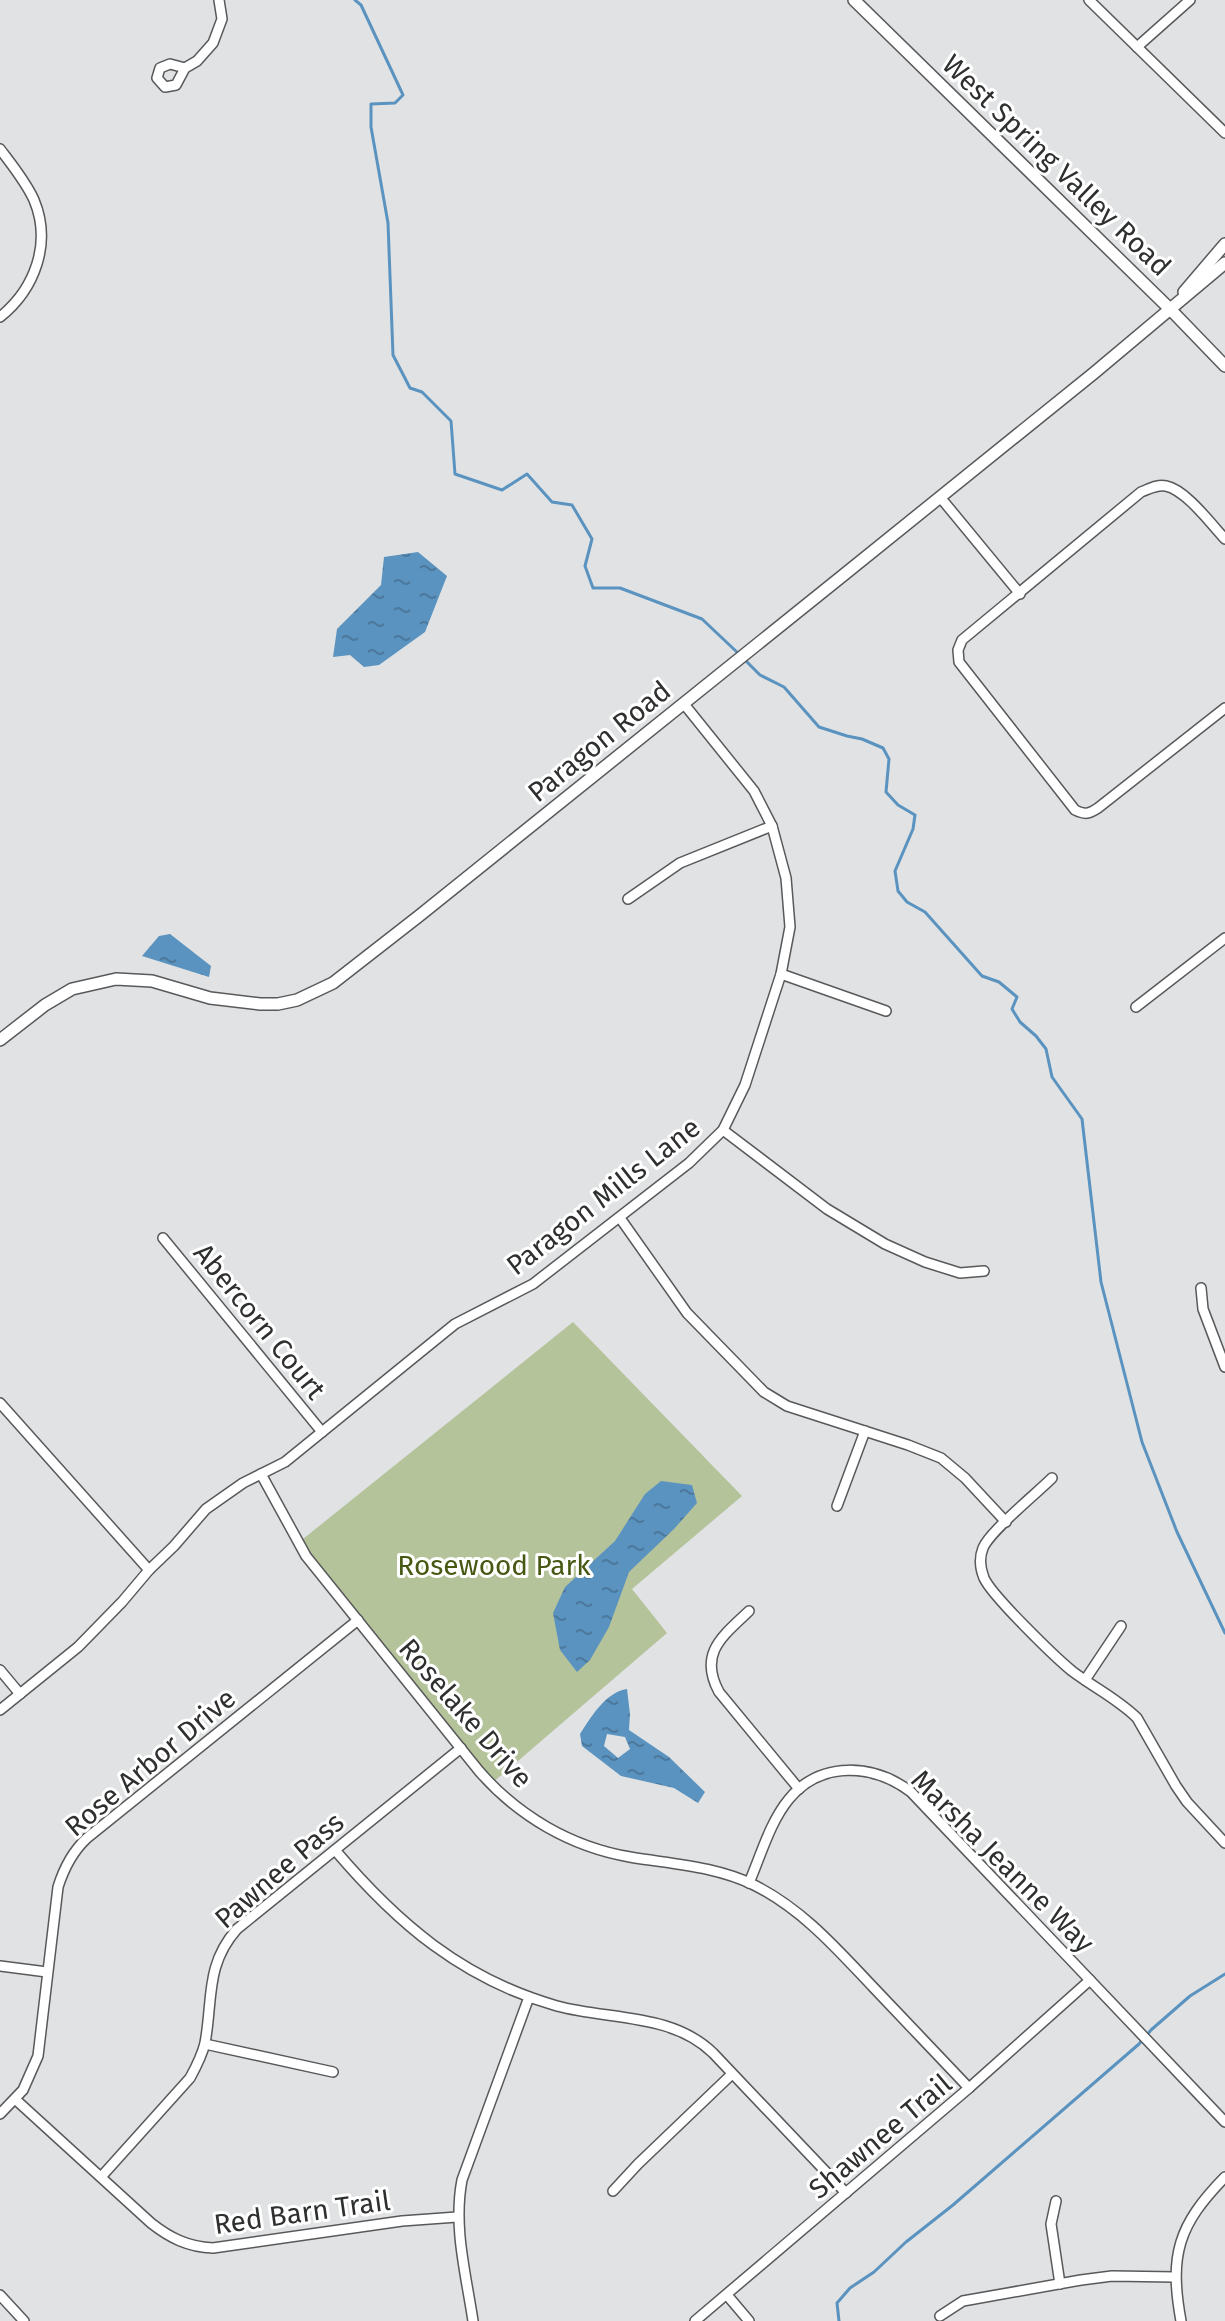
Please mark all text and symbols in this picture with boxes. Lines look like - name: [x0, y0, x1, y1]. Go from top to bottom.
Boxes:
- street label: West Spring Valley Road: [936, 48, 1178, 283]
- street label: Paragon Road: [521, 674, 677, 809]
- street label: Paragon Mills Lane: [500, 1111, 707, 1282]
- street label: Abercorn Court: [187, 1237, 333, 1406]
- park label: Rosewood Park: [397, 1549, 591, 1582]
- street label: Roselake Drive: [392, 1632, 539, 1795]
- street label: Rose Arbor Drive: [58, 1681, 242, 1843]
- street label: Marsha Jeanne Way: [904, 1763, 1101, 1960]
- street label: Pawnee Pass: [208, 1806, 350, 1935]
- street label: Shawnee Trail: [802, 2067, 958, 2206]
- street label: Red Barn Trail: [212, 2184, 392, 2241]

